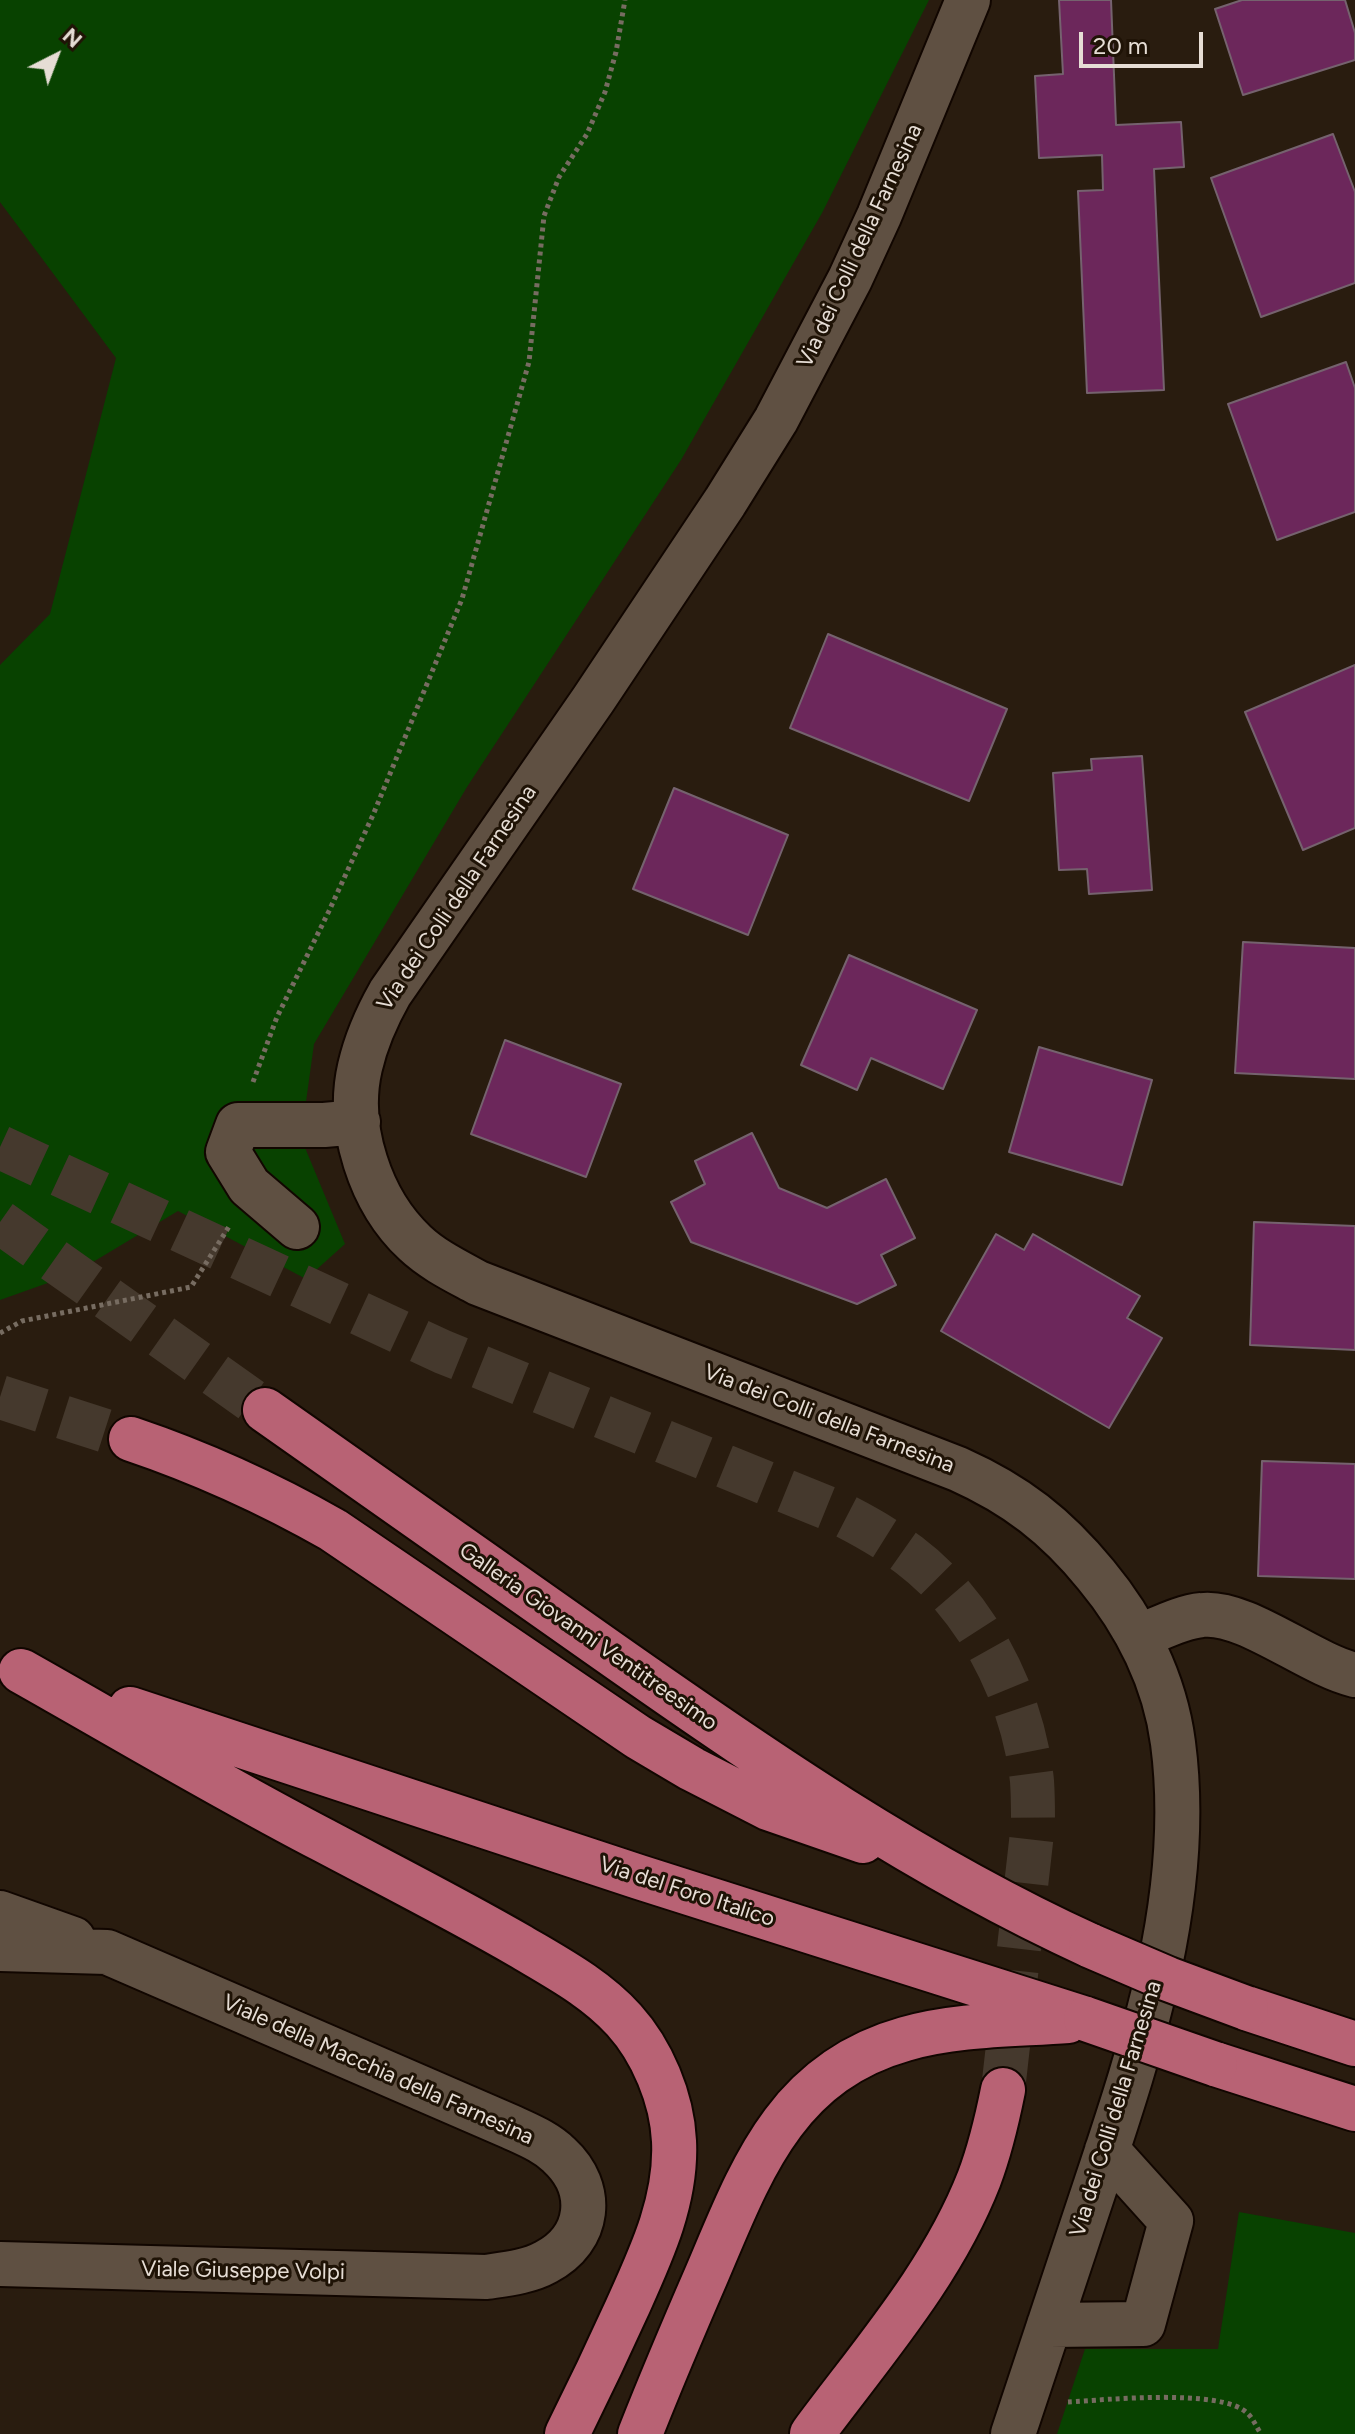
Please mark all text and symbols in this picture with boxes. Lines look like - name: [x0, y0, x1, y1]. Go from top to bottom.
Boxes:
- north arrow: [16, 16, 96, 96]
- scale bar: [1083, 16, 1207, 66]
- text: N: [57, 22, 88, 54]
- text: 20 m: [1093, 31, 1148, 60]
- street label: Via dei Colli della Farnesina: [792, 120, 928, 372]
- street label: Via dei Colli della Farnesina: [372, 780, 542, 1016]
- street label: Via dei Colli della Farnesina: [700, 1359, 958, 1479]
- street label: Galleria Giovanni Ventitreesimo: [454, 1537, 722, 1737]
- street label: Via del Foro Italico: [596, 1851, 778, 1933]
- street label: Via dei Colli della Farnesina: [1064, 1978, 1168, 2240]
- street label: Viale della Macchia della Farnesina: [218, 1989, 538, 2151]
- street label: Viale Giuseppe Volpi: [141, 2256, 345, 2286]

